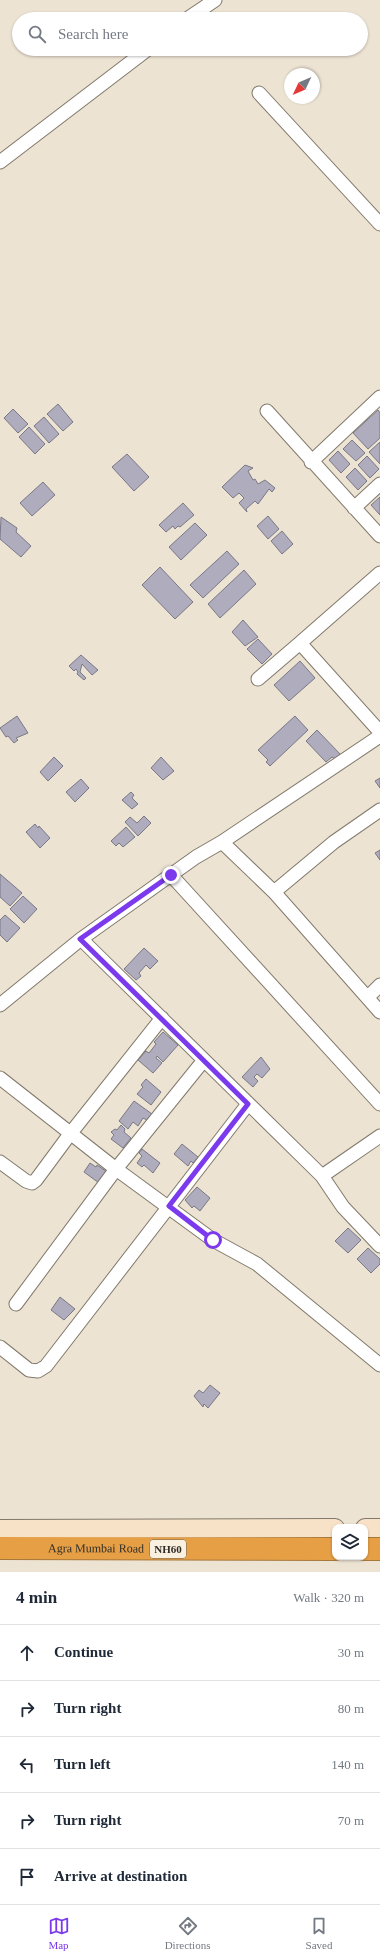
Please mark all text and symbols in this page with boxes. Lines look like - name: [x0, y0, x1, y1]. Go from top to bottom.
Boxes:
- search box: [12, 12, 368, 56]
- icon: search: [26, 23, 48, 45]
- text: Search here: [58, 26, 128, 42]
- north arrow: [284, 68, 320, 104]
- route end: [162, 866, 180, 884]
- route start: [204, 1231, 222, 1249]
- map controls: [332, 1524, 368, 1560]
- button: layers: [332, 1524, 368, 1560]
- road number: NH60: [150, 1540, 186, 1558]
- street label: Agra Mumbai Road: [48, 1541, 144, 1555]
- text: 4 min: [16, 1588, 57, 1607]
- text: Walk · 320 m: [293, 1590, 364, 1605]
- icon: ahead: [16, 1642, 38, 1664]
- text: Continue: [54, 1644, 113, 1660]
- text: 30 m: [338, 1645, 364, 1660]
- icon: right: [16, 1698, 38, 1720]
- text: Turn right: [54, 1700, 121, 1716]
- text: 80 m: [338, 1701, 364, 1716]
- icon: left: [16, 1754, 38, 1776]
- text: Turn left: [54, 1756, 111, 1772]
- text: 140 m: [331, 1757, 364, 1772]
- icon: right: [16, 1810, 38, 1832]
- text: Turn right: [54, 1812, 121, 1828]
- text: 70 m: [338, 1813, 364, 1828]
- icon: arrive: [16, 1866, 38, 1888]
- text: Arrive at destination: [54, 1868, 187, 1884]
- tab: Map: [48, 1915, 70, 1951]
- tab: Directions: [165, 1915, 210, 1951]
- tab: Saved: [306, 1915, 332, 1951]

